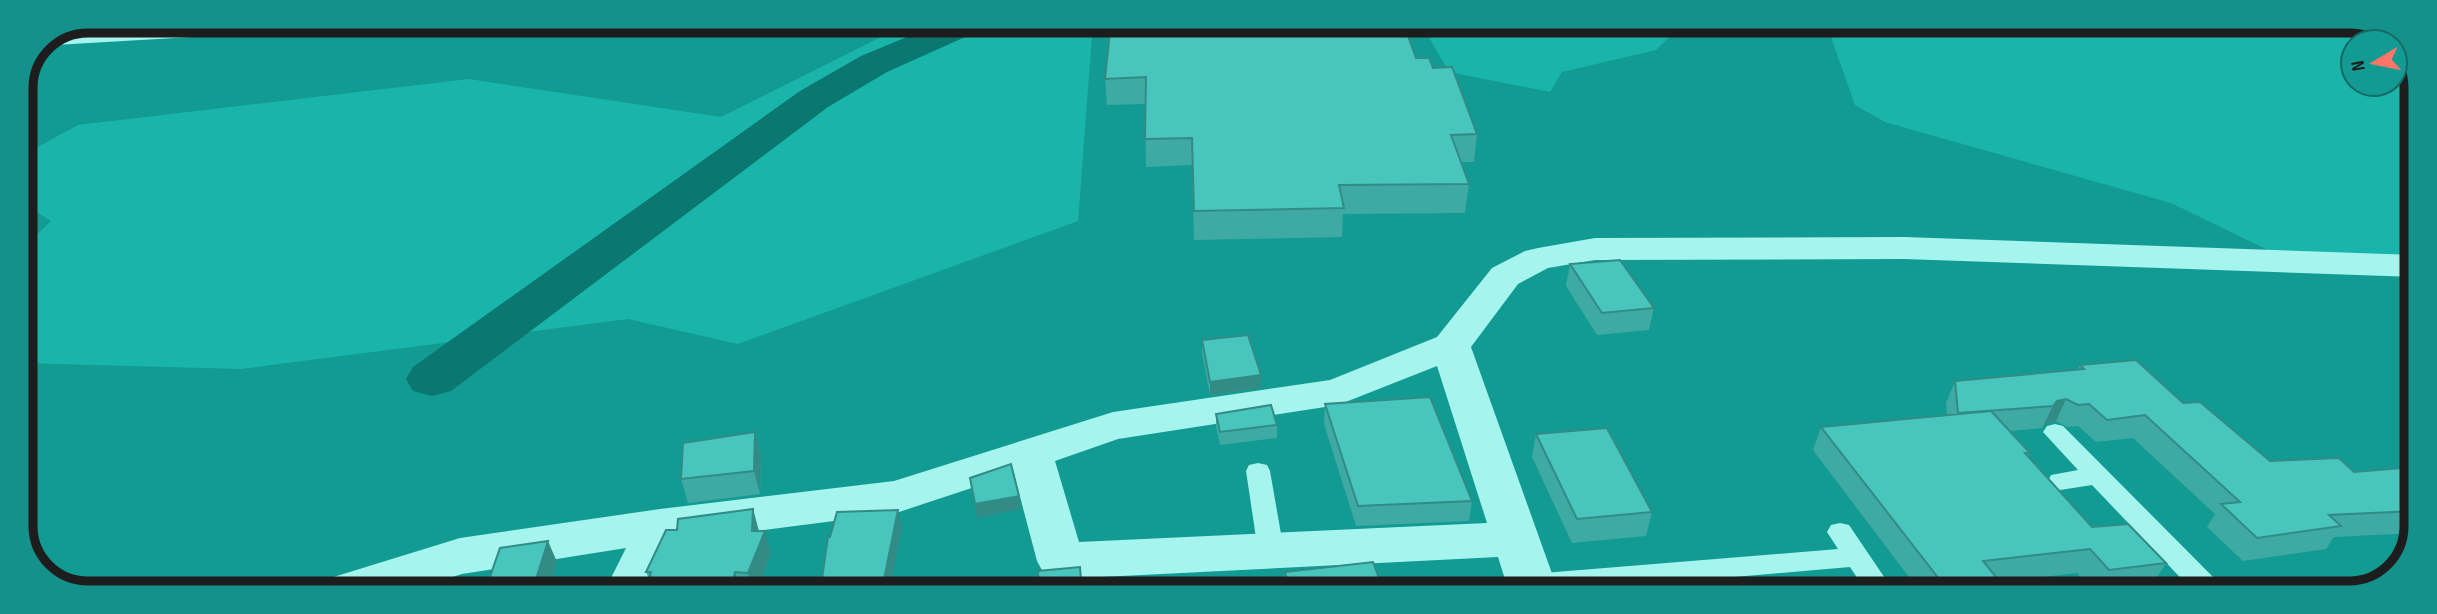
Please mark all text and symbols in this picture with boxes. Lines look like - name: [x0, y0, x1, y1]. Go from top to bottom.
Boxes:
- north arrow: [2339, 28, 2409, 98]
- text: N: [2347, 59, 2371, 73]

